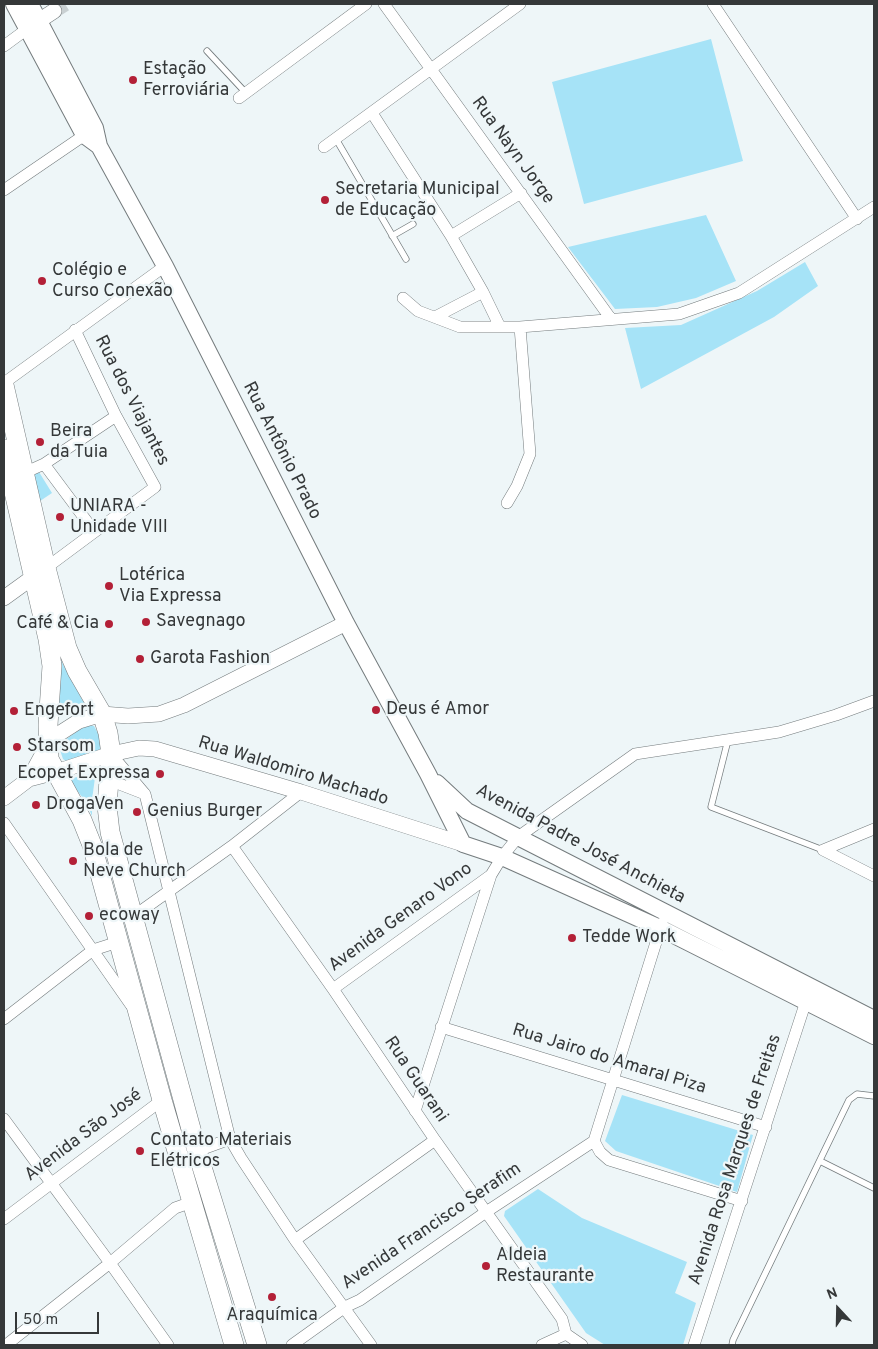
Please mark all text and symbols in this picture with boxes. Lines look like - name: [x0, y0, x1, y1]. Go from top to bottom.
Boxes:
- place label: Estação Ferroviária: [143, 59, 229, 102]
- marker: Estação Ferroviária: [127, 74, 139, 86]
- street label: Rua Nayn Jorge: [466, 93, 558, 209]
- place label: Secretaria Municipal de Educação: [335, 179, 500, 222]
- marker: Secretaria Municipal de Educação: [319, 194, 331, 206]
- place label: Colégio e Curso Conexão: [52, 260, 173, 302]
- marker: Colégio e Curso Conexão: [36, 275, 48, 287]
- street label: Rua dos Viajantes: [89, 332, 173, 470]
- street label: Rua Antônio Prado: [237, 379, 325, 523]
- place label: Beira da Tuia: [50, 421, 108, 464]
- marker: Beira da Tuia: [34, 436, 46, 448]
- place label: UNIARA - Unidade VIII: [70, 496, 168, 538]
- marker: UNIARA - Unidade VIII: [54, 511, 66, 523]
- place label: Lotérica Via Expressa: [119, 565, 222, 608]
- marker: Lotérica Via Expressa: [103, 580, 115, 592]
- place label: Savegnago: [156, 611, 246, 633]
- place label: Café & Cia: [16, 613, 99, 635]
- marker: Savegnago: [140, 616, 152, 628]
- marker: Café & Cia: [103, 618, 115, 630]
- place label: Garota Fashion: [150, 648, 270, 670]
- marker: Garota Fashion: [134, 653, 146, 665]
- place label: Deus é Amor: [386, 699, 489, 721]
- place label: Engefort: [24, 700, 94, 722]
- marker: Deus é Amor: [370, 704, 382, 716]
- marker: Engefort: [8, 705, 20, 717]
- street label: Rua Waldomiro Machado: [195, 733, 391, 811]
- place label: Starsom: [27, 736, 94, 758]
- marker: Starsom: [11, 741, 23, 753]
- place label: Ecopet Expressa: [17, 763, 150, 785]
- marker: Ecopet Expressa: [154, 768, 166, 780]
- street label: Avenida Padre José Anchieta: [472, 781, 688, 909]
- place label: DrogaVen: [46, 794, 124, 816]
- marker: DrogaVen: [30, 799, 42, 811]
- place label: Genius Burger: [147, 801, 262, 823]
- marker: Genius Burger: [131, 806, 143, 818]
- place label: Bola de Neve Church: [83, 840, 186, 882]
- marker: Bola de Neve Church: [67, 855, 79, 867]
- street label: Avenida Genaro Vono: [325, 859, 477, 977]
- place label: ecoway: [99, 905, 160, 927]
- marker: ecoway: [83, 910, 95, 922]
- place label: Tedde Work: [582, 927, 676, 949]
- marker: Tedde Work: [566, 932, 578, 944]
- street label: Rua Jairo do Amaral Piza: [509, 1020, 709, 1100]
- street label: Avenida Rosa Marques de Freitas: [685, 1032, 787, 1288]
- street label: Rua Guarani: [378, 1033, 452, 1127]
- street label: Avenida São José: [21, 1085, 147, 1187]
- place label: Contato Materiais Elétricos: [150, 1130, 292, 1172]
- marker: Contato Materiais Elétricos: [134, 1145, 146, 1157]
- street label: Avenida Francisco Serafim: [338, 1159, 526, 1295]
- place label: Aldeia Restaurante: [496, 1245, 594, 1288]
- marker: Aldeia Restaurante: [480, 1260, 492, 1272]
- north arrow: [813, 1284, 863, 1334]
- text: N: [825, 1285, 840, 1304]
- marker: Araquímica: [266, 1291, 278, 1303]
- scale bar: [18, 1302, 101, 1334]
- place label: Araquímica: [226, 1305, 318, 1327]
- text: 50 m: [23, 1311, 58, 1330]

